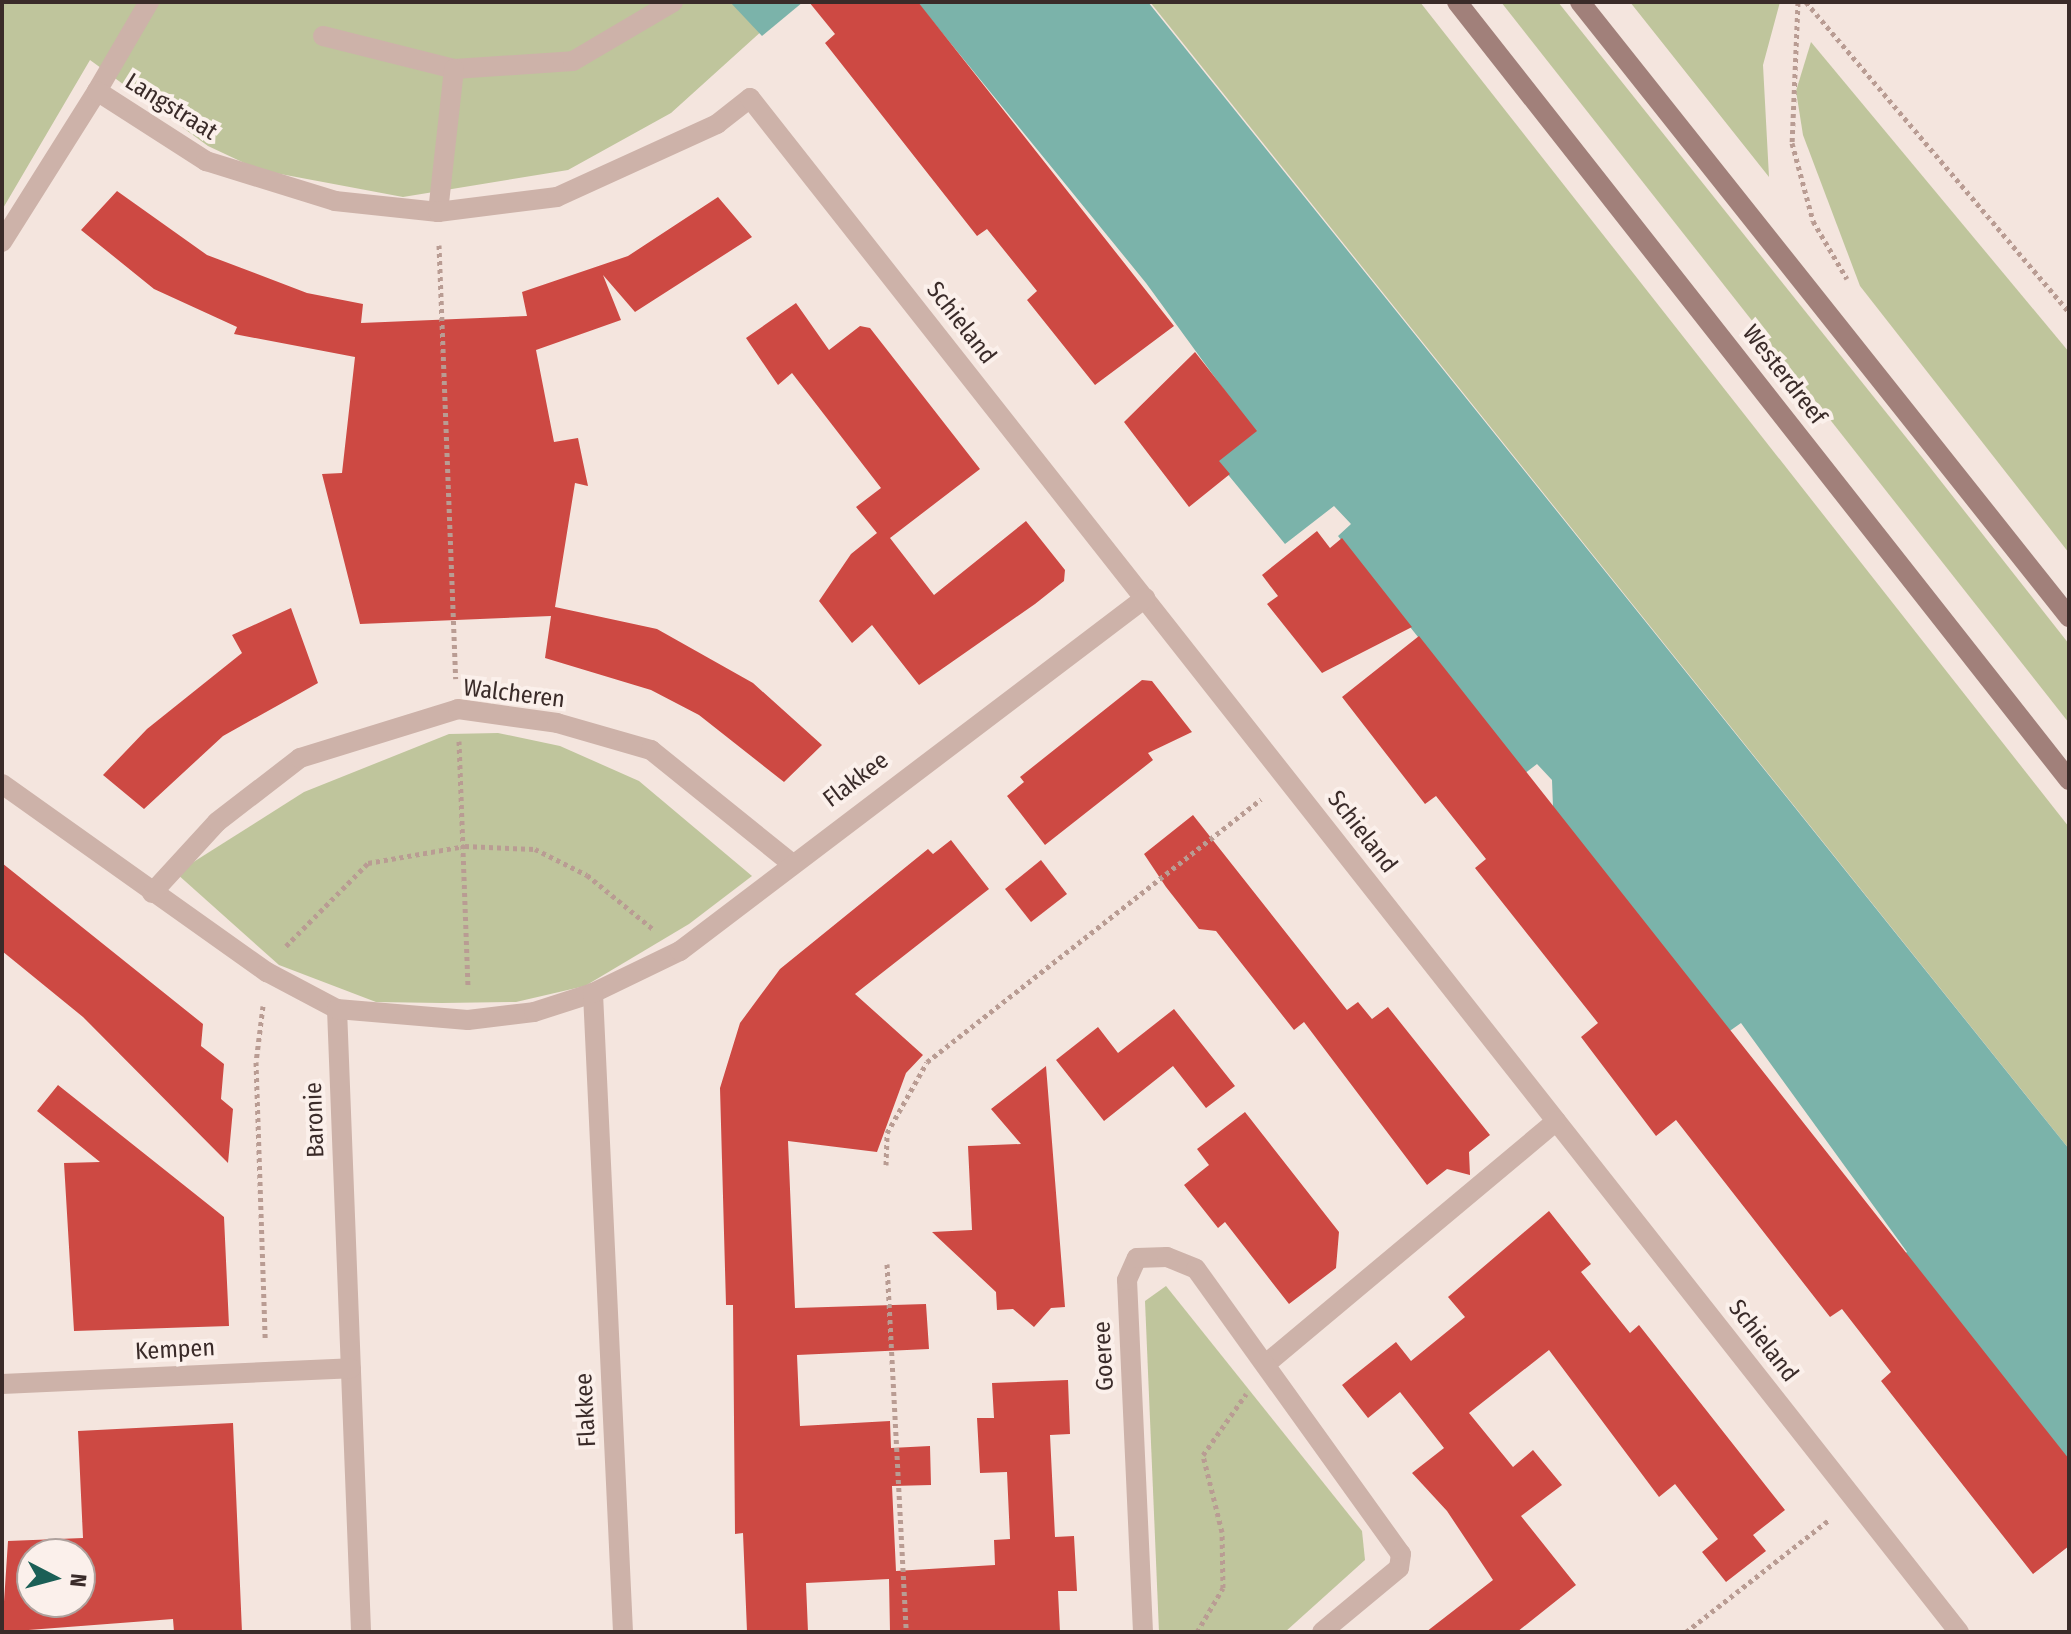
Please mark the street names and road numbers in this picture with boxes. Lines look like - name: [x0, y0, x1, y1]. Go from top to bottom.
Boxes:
- street label: Langstraat: [120, 68, 222, 146]
- street label: Schieland: [920, 276, 1002, 370]
- street label: Westerdreef: [1736, 319, 1832, 431]
- street label: Walcheren: [462, 673, 566, 715]
- street label: Flakkee: [818, 746, 894, 814]
- street label: Schieland: [1321, 785, 1403, 879]
- street label: Baronie: [299, 1082, 331, 1158]
- street label: Schieland: [1722, 1294, 1804, 1388]
- street label: Goeree: [1088, 1320, 1120, 1392]
- street label: Kempen: [134, 1334, 216, 1366]
- street label: Flakkee: [570, 1372, 602, 1448]

